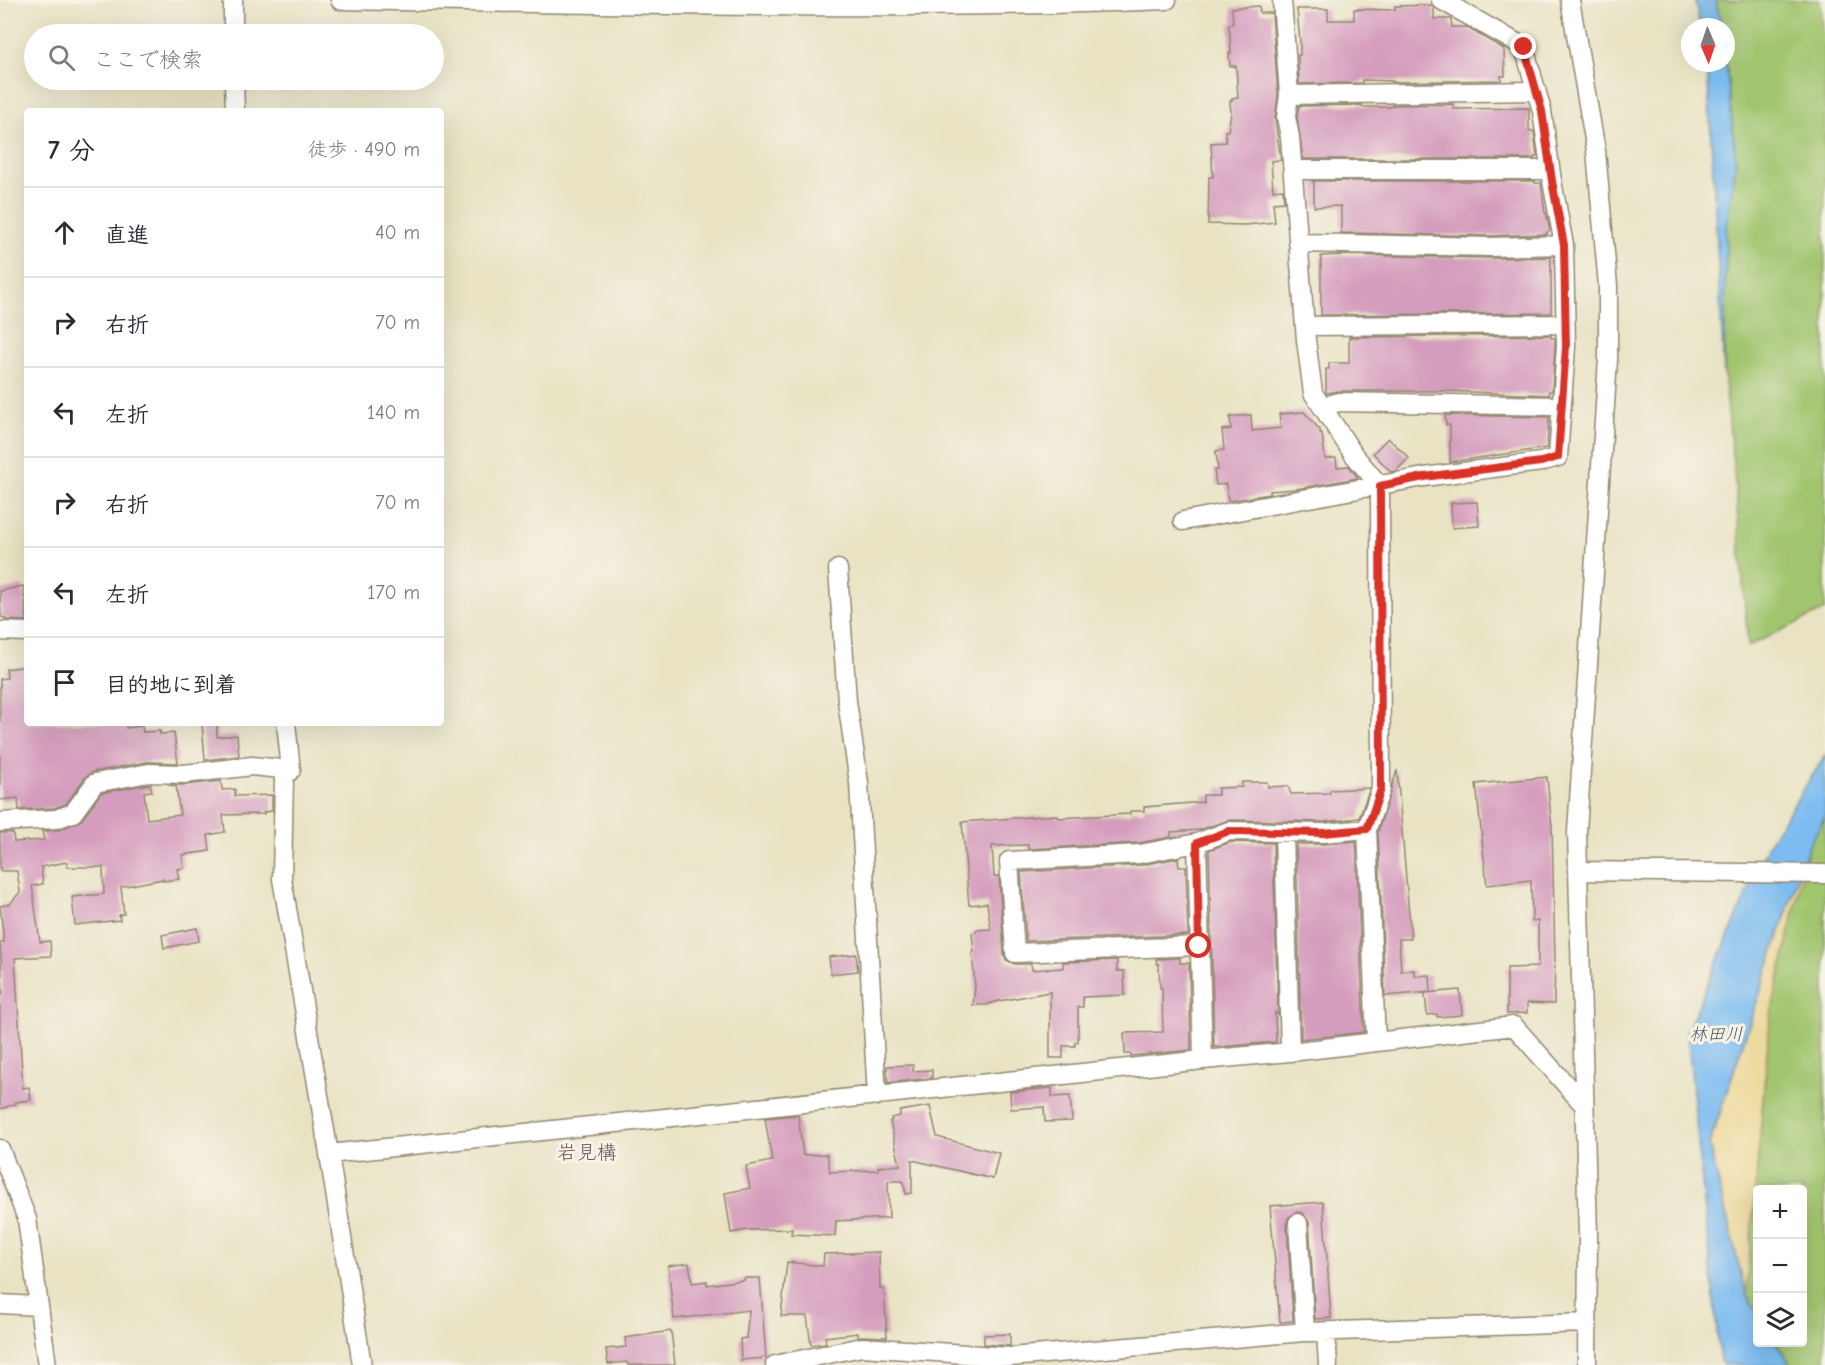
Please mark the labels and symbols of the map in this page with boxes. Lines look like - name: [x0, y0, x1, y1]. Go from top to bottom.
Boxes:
- north arrow: [1681, 18, 1735, 72]
- route end: [1510, 33, 1536, 59]
- route start: [1185, 932, 1211, 958]
- water label: 林田川: [1689, 1024, 1743, 1045]
- district label: 岩見構: [557, 1141, 617, 1164]

